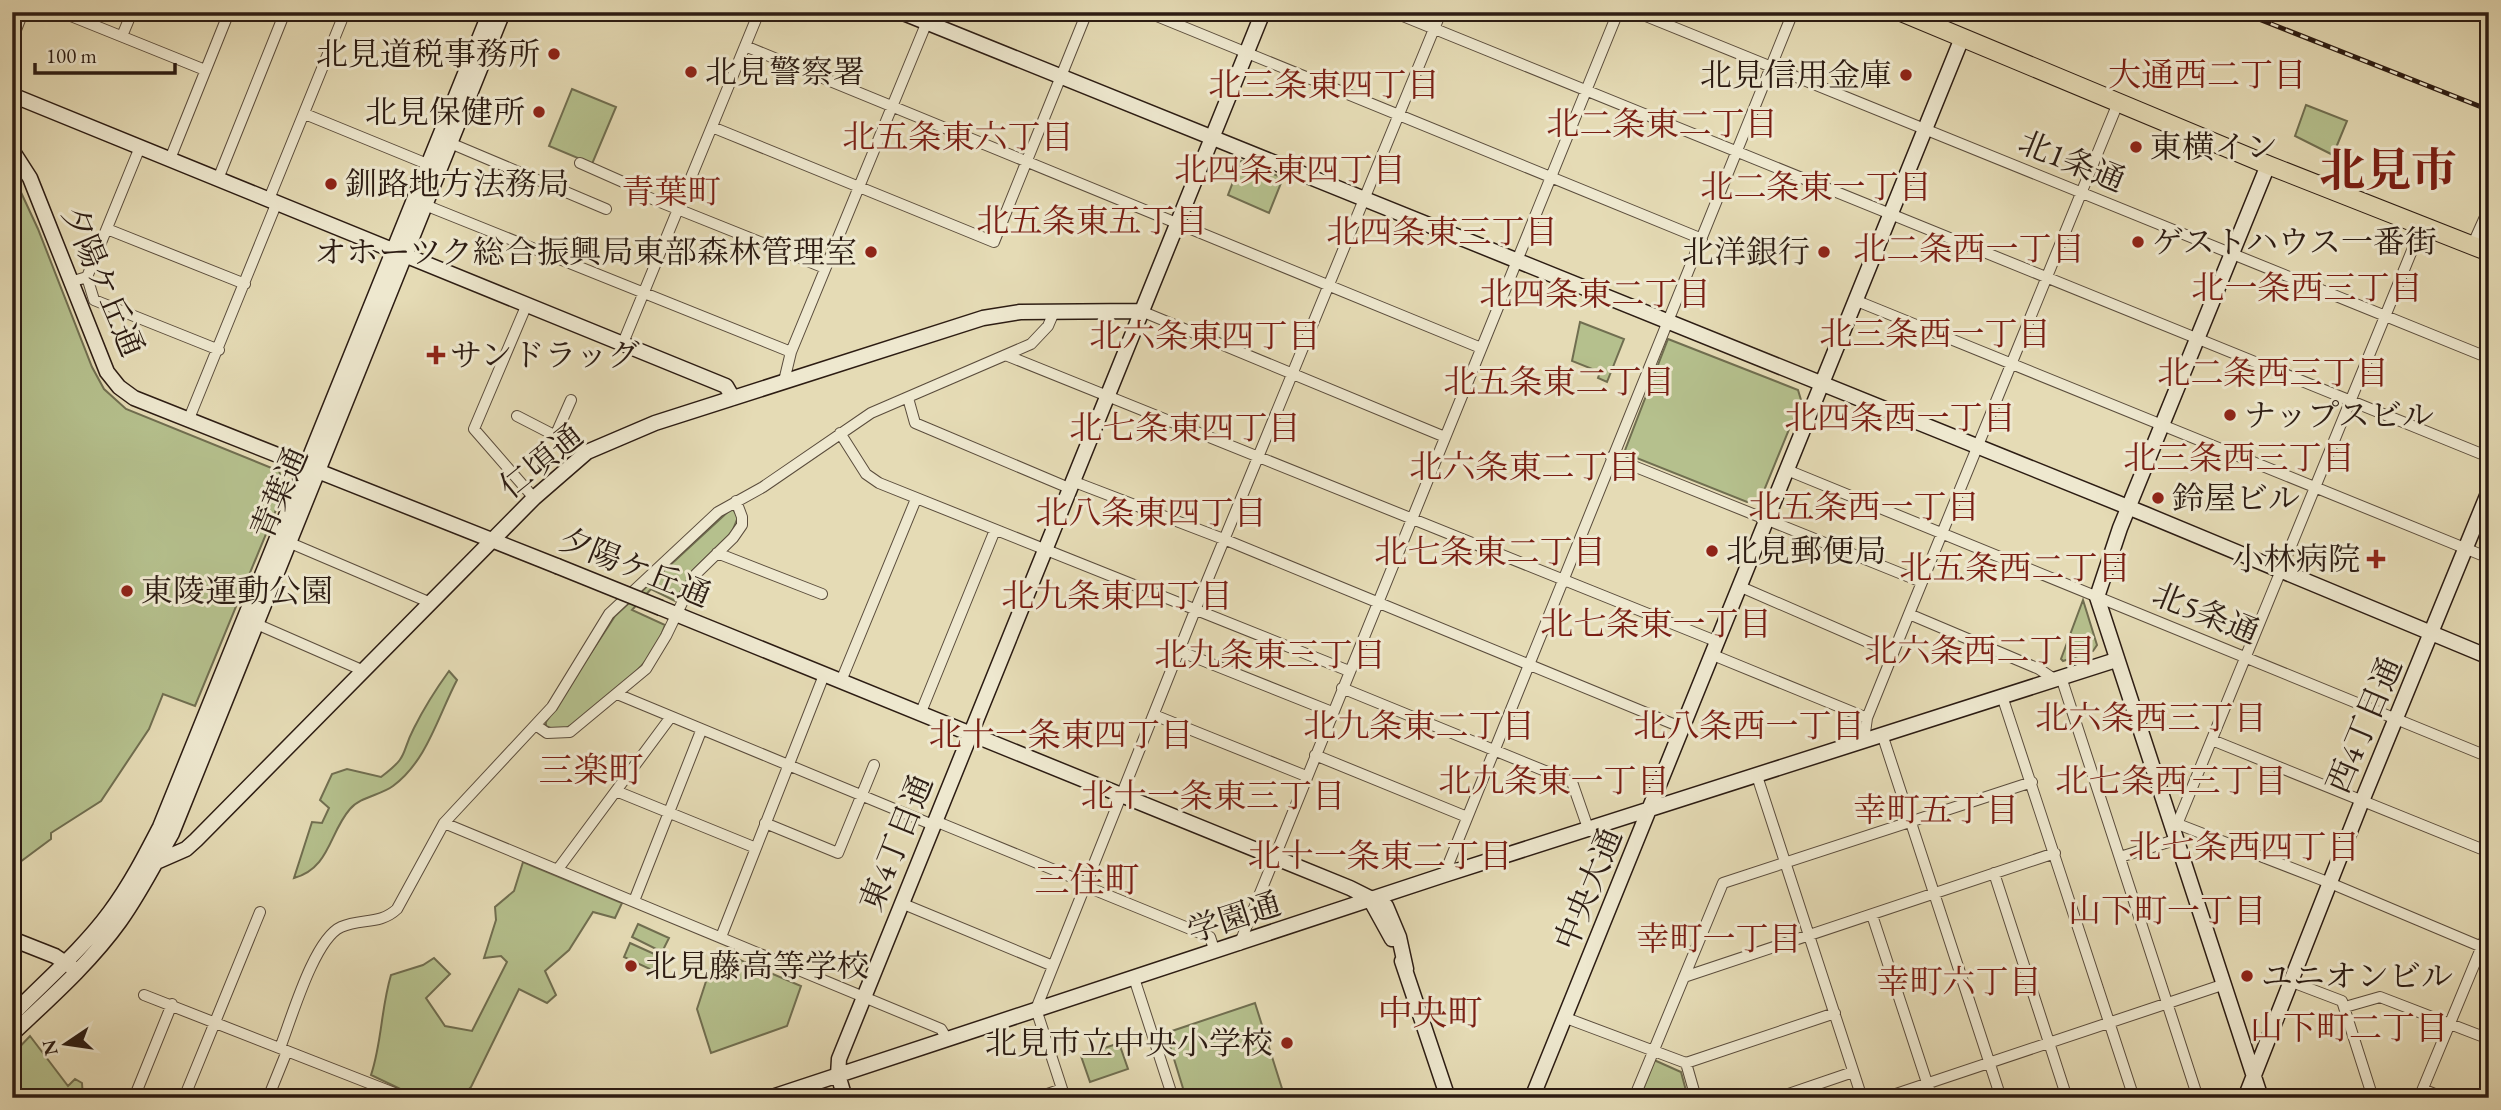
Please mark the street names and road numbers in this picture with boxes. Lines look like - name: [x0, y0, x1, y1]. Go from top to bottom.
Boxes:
- street label: 北1条通: [2013, 121, 2131, 201]
- street label: 夕陽ケ丘通: [52, 199, 154, 363]
- street label: 仁頃通: [490, 414, 592, 508]
- street label: 青葉通: [241, 441, 317, 545]
- street label: 夕陽ケ丘通: [553, 518, 717, 616]
- street label: 北5条通: [2147, 573, 2265, 653]
- street label: 西4丁目通: [2317, 651, 2411, 799]
- street label: 東4丁目通: [850, 769, 942, 917]
- street label: 中央大通: [1545, 822, 1631, 956]
- street label: 学園通: [1182, 882, 1286, 952]

